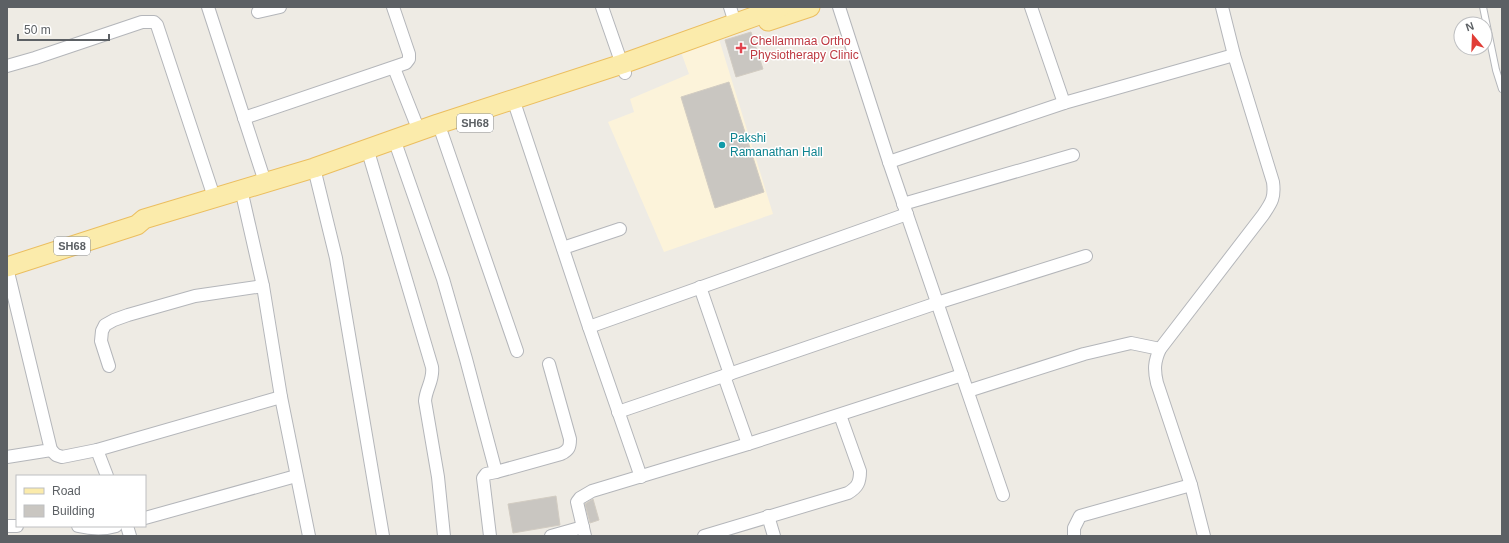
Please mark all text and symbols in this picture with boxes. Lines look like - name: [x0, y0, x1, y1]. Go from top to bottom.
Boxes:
- scale bar: [18, 16, 109, 42]
- north arrow: [1453, 16, 1493, 56]
- text: N: [1464, 20, 1476, 34]
- text: 50 m: [24, 23, 51, 37]
- place label: Chellammaa Ortho Physiotherapy Clinic: [750, 34, 859, 62]
- marker: Chellammaa Ortho Physiotherapy Clinic: [735, 42, 747, 54]
- road number: SH68: [457, 114, 493, 132]
- place label: Pakshi Ramanathan Hall: [730, 131, 823, 159]
- marker: Pakshi Ramanathan Hall: [717, 140, 727, 150]
- road number: SH68: [54, 237, 90, 255]
- legend: [16, 475, 146, 527]
- text: Road: [52, 484, 81, 498]
- text: Building: [52, 504, 95, 518]

